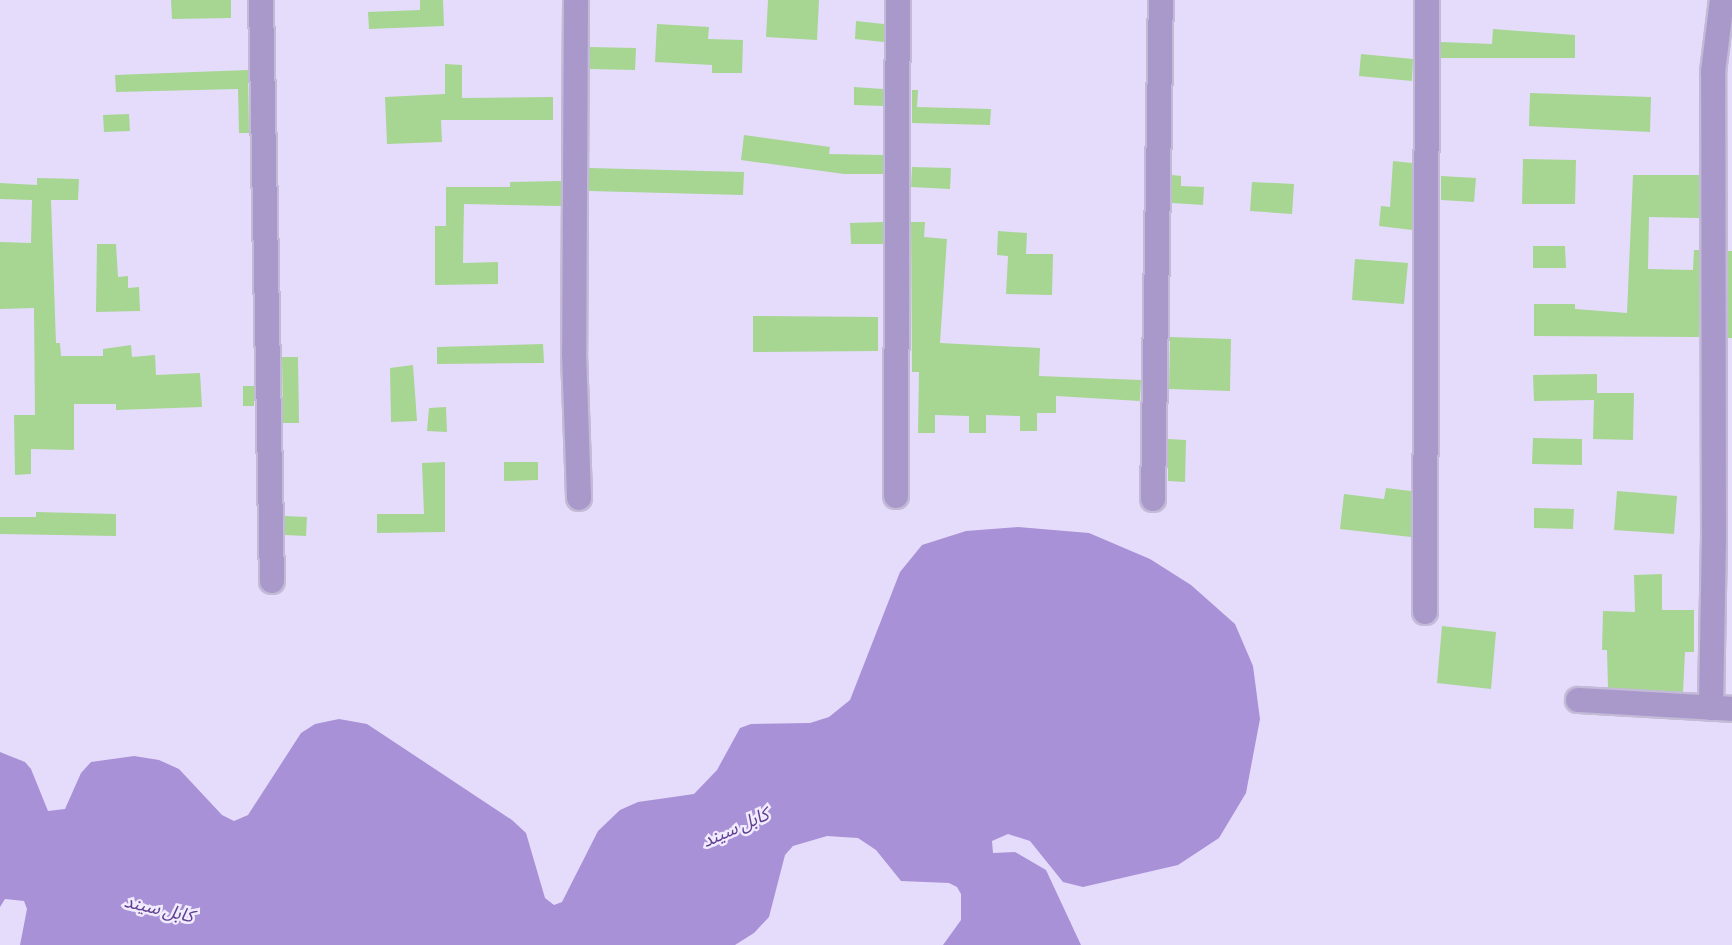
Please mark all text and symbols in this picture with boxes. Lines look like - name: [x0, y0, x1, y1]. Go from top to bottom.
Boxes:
- water label: کابل سيند: [698, 803, 772, 851]
- water label: کابل سيند: [122, 890, 196, 926]

